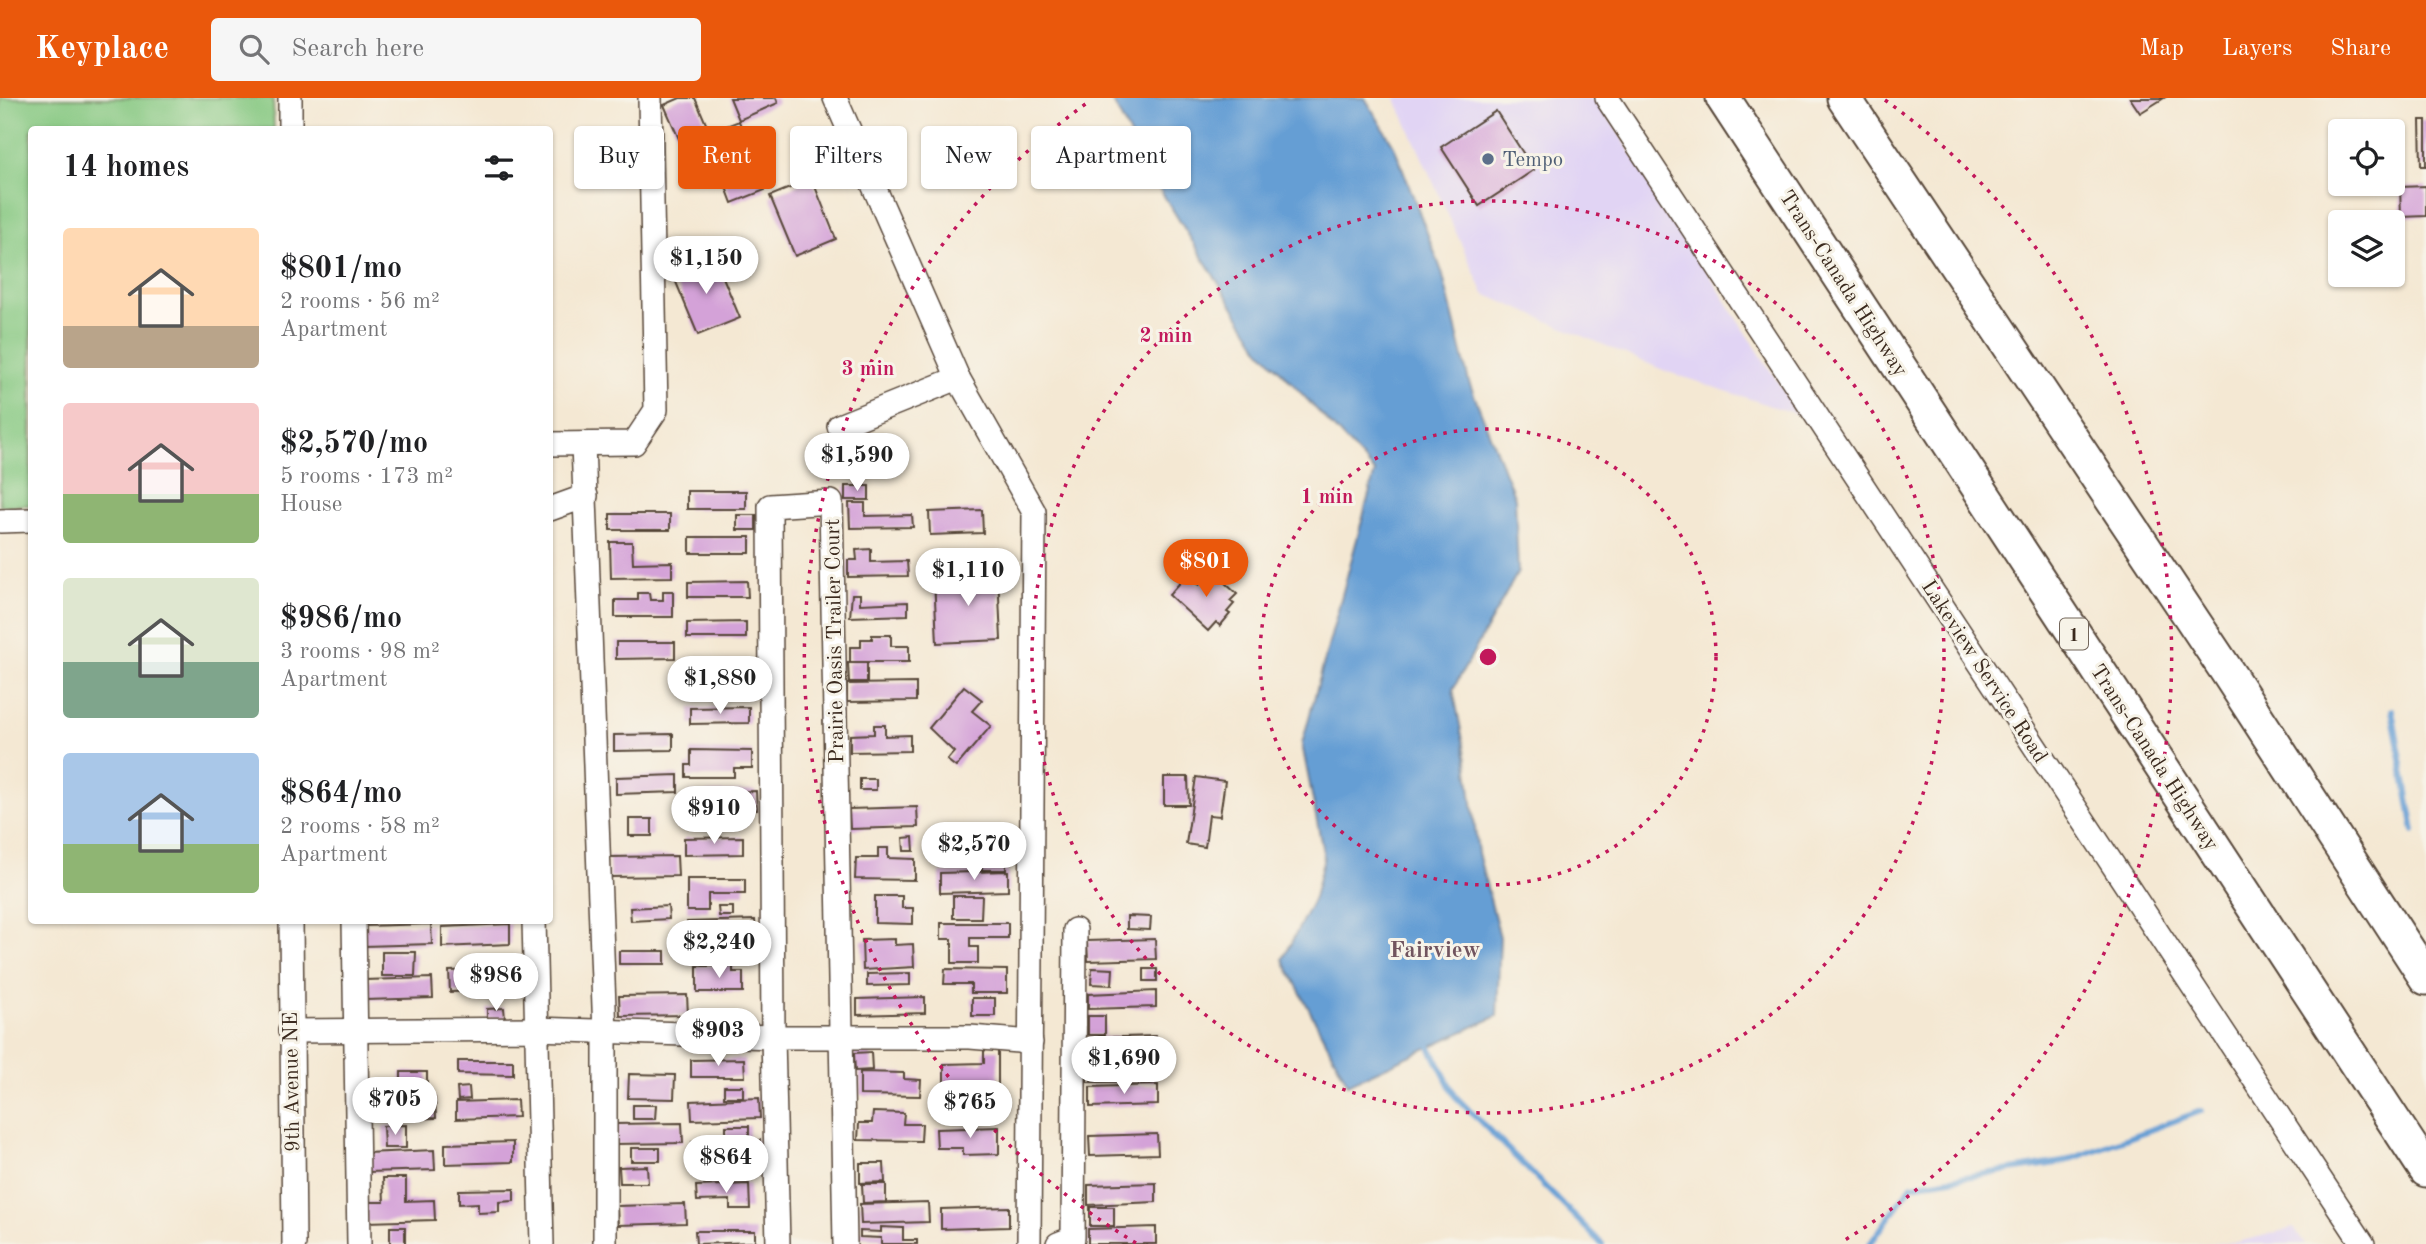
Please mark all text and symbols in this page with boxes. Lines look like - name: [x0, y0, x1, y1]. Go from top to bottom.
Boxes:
- search box: [211, 18, 701, 81]
- icon: search: [235, 30, 273, 68]
- text: Keyplace: [35, 33, 169, 66]
- text: Search here: [291, 36, 424, 62]
- text: Map: [2140, 37, 2184, 61]
- text: Layers: [2222, 37, 2292, 61]
- text: Share: [2330, 37, 2391, 61]
- map controls: [2328, 119, 2405, 287]
- button: locate: [2328, 119, 2405, 196]
- chip: Buy: [574, 126, 664, 189]
- chip: Rent: [678, 126, 776, 189]
- chip: Filters: [790, 126, 907, 189]
- chip: New: [921, 126, 1017, 189]
- chip: Apartment: [1031, 126, 1191, 189]
- icon: filters: [480, 149, 518, 187]
- place label: Tempo: [1502, 150, 1563, 171]
- marker: Tempo: [1480, 151, 1496, 167]
- text: 14 homes: [63, 153, 189, 183]
- street label: Trans-Canada Highway: [1775, 187, 1911, 381]
- button: layers: [2328, 210, 2405, 287]
- pin: $1,150: [649, 236, 763, 296]
- text: $1,150: [669, 247, 743, 270]
- text: $801/mo: [280, 254, 402, 284]
- icon: home: [119, 256, 203, 340]
- text: 2 rooms · 56 m²: [280, 290, 440, 313]
- text: Apartment: [280, 318, 388, 341]
- text: 2 min: [1140, 326, 1192, 347]
- text: 3 min: [842, 359, 894, 380]
- text: $2,570/mo: [280, 429, 428, 459]
- icon: home: [119, 431, 203, 515]
- pin: $1,590: [800, 434, 914, 493]
- text: $1,590: [820, 444, 894, 467]
- text: 5 rooms · 173 m²: [280, 465, 453, 488]
- text: 1 min: [1301, 487, 1353, 508]
- text: House: [280, 493, 342, 516]
- street label: Prairie Oasis Trailer Court: [823, 518, 848, 764]
- pin: $801: [1165, 540, 1247, 599]
- pin: $1,110: [911, 548, 1025, 608]
- text: $801: [1179, 550, 1233, 573]
- text: $1,110: [931, 559, 1005, 582]
- street label: Lakeview Service Road: [1917, 577, 2051, 767]
- text: $986/mo: [280, 604, 402, 634]
- icon: home: [119, 606, 203, 690]
- road number: 1: [2060, 618, 2088, 650]
- text: 3 rooms · 98 m²: [280, 640, 440, 663]
- centre of rings: [1476, 645, 1500, 669]
- pin: $1,880: [663, 656, 777, 716]
- street label: Trans-Canada Highway: [2086, 661, 2222, 855]
- text: $1,880: [683, 667, 757, 690]
- text: Apartment: [280, 668, 388, 691]
- text: $864/mo: [280, 779, 402, 809]
- icon: home: [119, 781, 203, 865]
- pin: $910: [673, 786, 755, 846]
- text: $910: [687, 797, 741, 820]
- text: 2 rooms · 58 m²: [280, 815, 440, 838]
- pin: $2,570: [917, 822, 1031, 882]
- text: $2,570: [937, 833, 1011, 856]
- text: Apartment: [280, 843, 388, 866]
- pin: $2,240: [662, 920, 776, 980]
- text: $2,240: [682, 931, 756, 954]
- district label: Fairview: [1390, 939, 1481, 962]
- pin: $986: [455, 954, 537, 1013]
- text: $986: [469, 964, 523, 987]
- pin: $903: [677, 1009, 759, 1068]
- street label: 9th Avenue NE: [281, 1012, 304, 1152]
- text: $903: [691, 1019, 745, 1042]
- pin: $1,690: [1067, 1037, 1181, 1096]
- text: $1,690: [1087, 1047, 1161, 1070]
- pin: $705: [354, 1077, 436, 1137]
- pin: $765: [929, 1080, 1011, 1140]
- text: $705: [368, 1088, 422, 1111]
- text: $765: [943, 1091, 997, 1114]
- pin: $864: [685, 1136, 767, 1195]
- text: $864: [699, 1146, 753, 1169]

